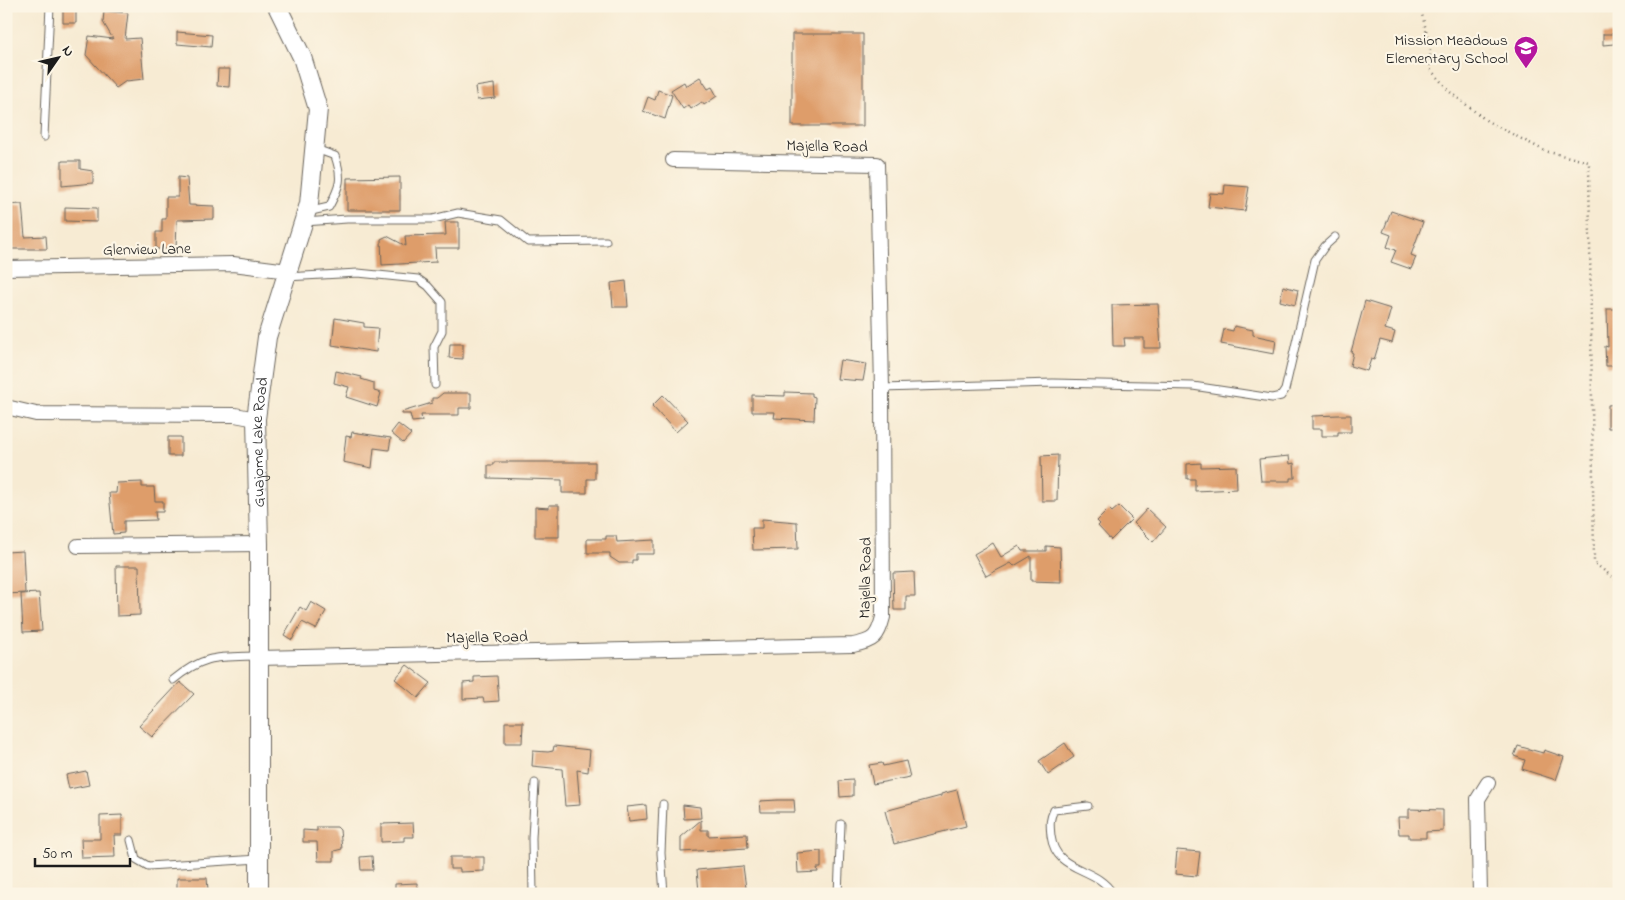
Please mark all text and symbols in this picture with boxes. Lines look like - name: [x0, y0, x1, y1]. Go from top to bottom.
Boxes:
- place label: Mission Meadows Elementary School: [1385, 29, 1508, 71]
- north arrow: [32, 32, 82, 82]
- school or university icon: Mission Meadows Elementary School: [1513, 35, 1539, 69]
- text: N: [56, 42, 79, 61]
- street label: Majella Road: [786, 134, 868, 160]
- street label: Glenview Lane: [103, 237, 192, 263]
- street label: Guajome Lake Road: [246, 376, 275, 508]
- street label: Majella Road: [853, 537, 879, 619]
- street label: Majella Road: [446, 625, 528, 651]
- scale bar: [35, 835, 130, 867]
- text: 50 m: [42, 843, 73, 865]

